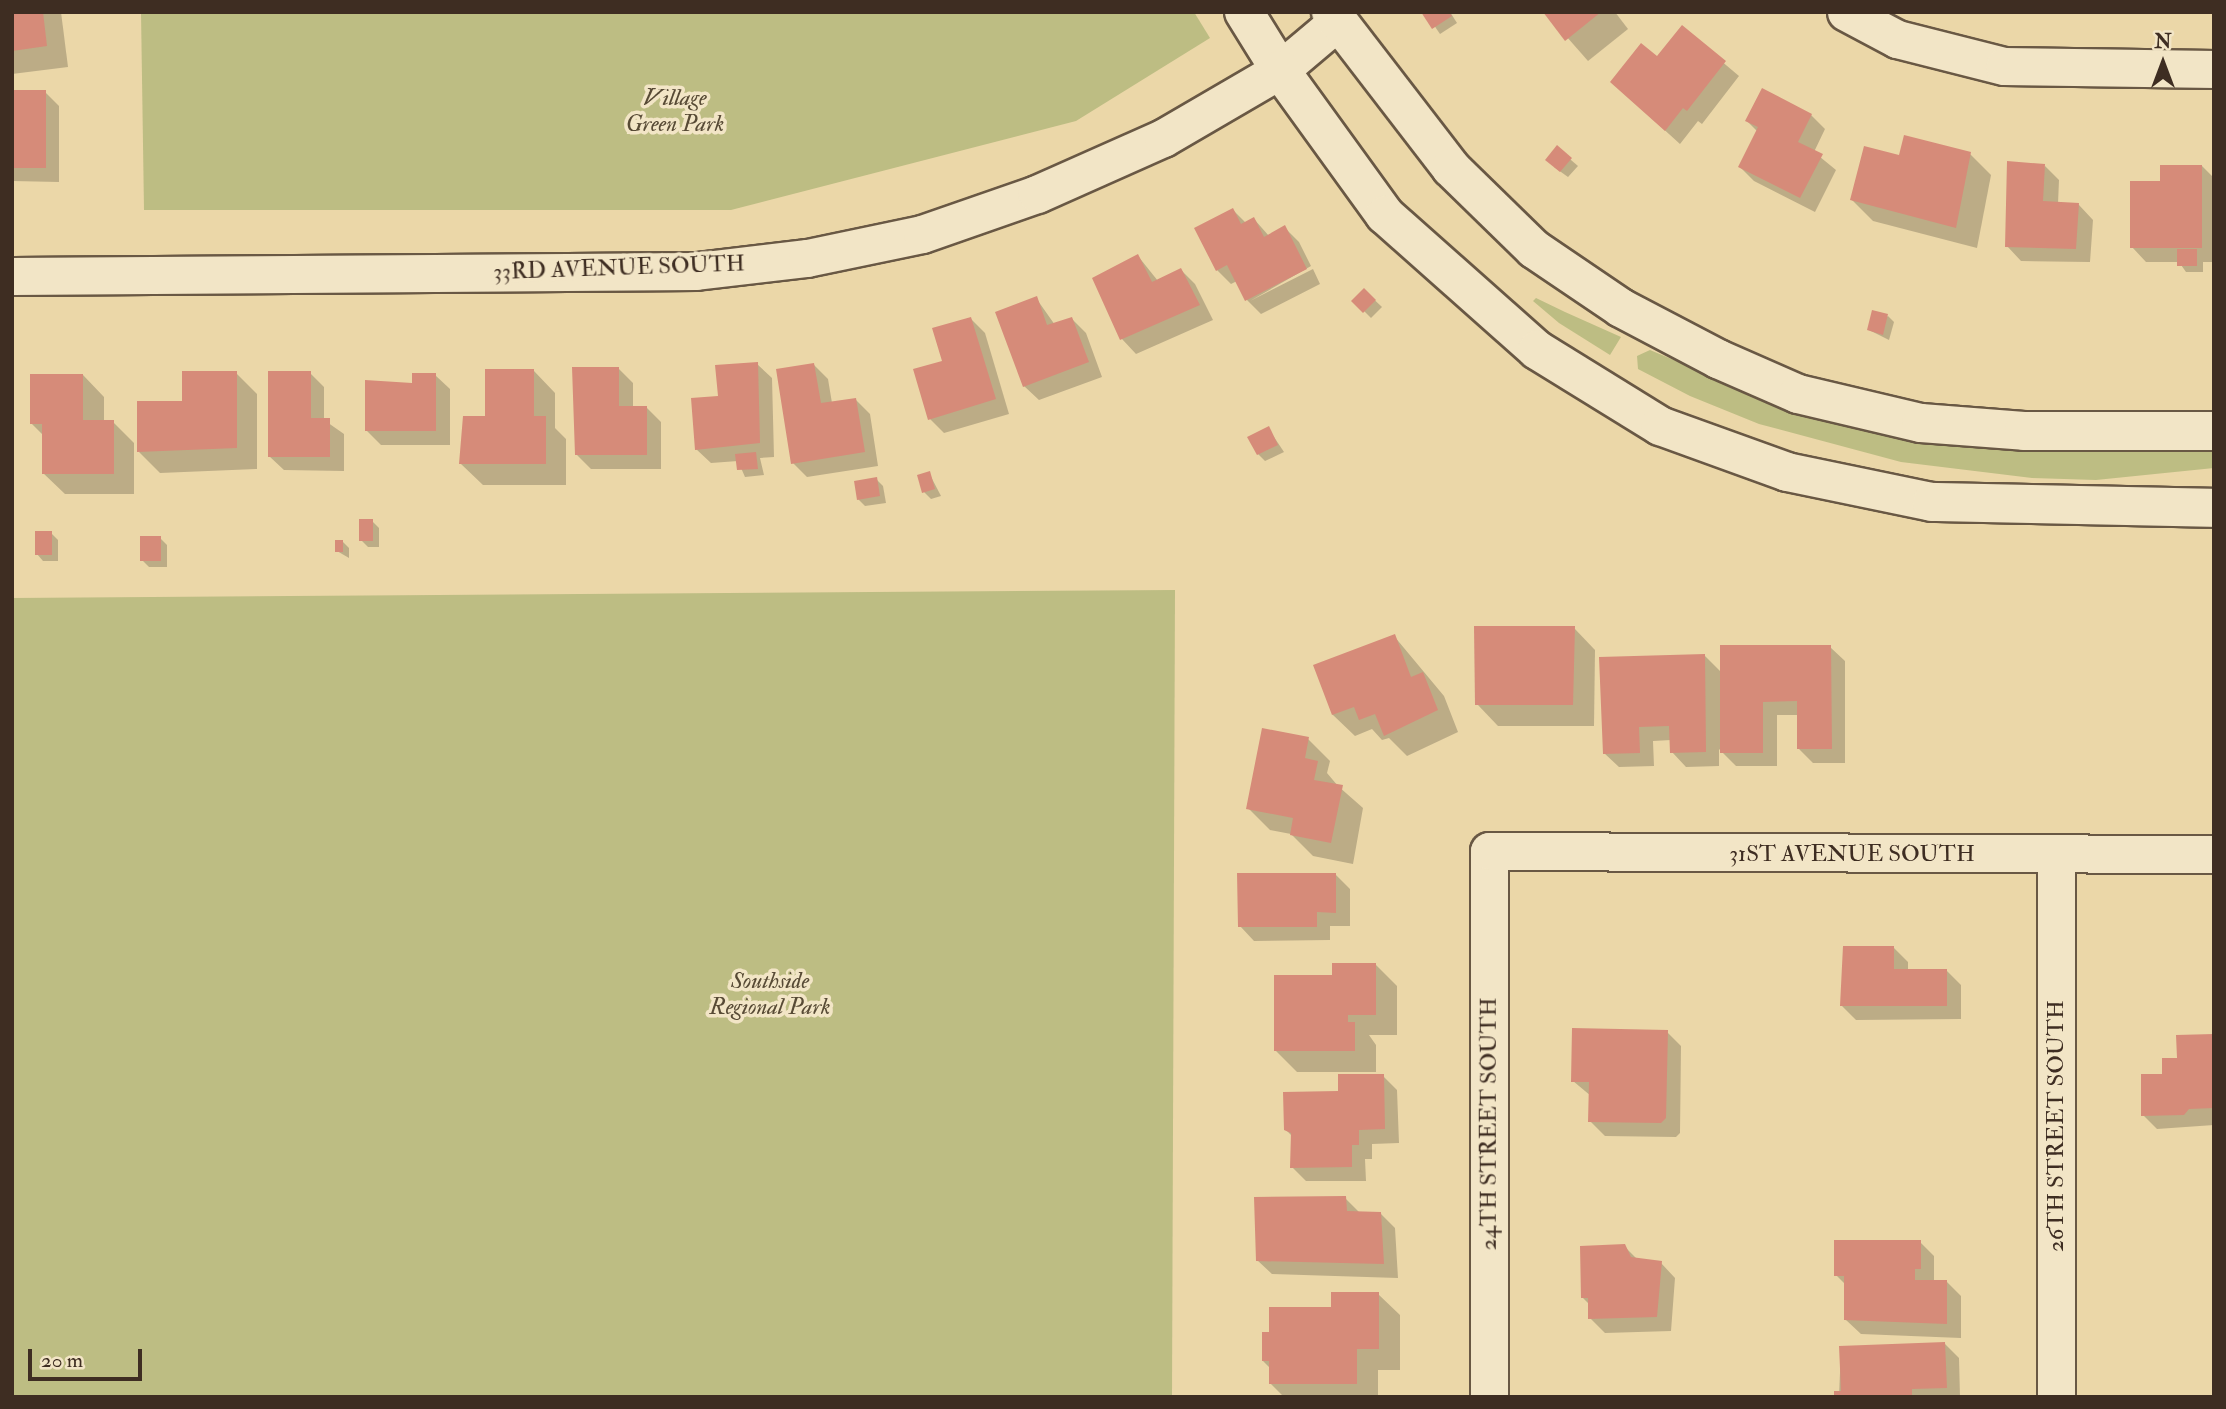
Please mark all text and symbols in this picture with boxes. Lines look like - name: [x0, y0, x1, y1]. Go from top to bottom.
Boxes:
- north arrow: [2128, 28, 2198, 98]
- text: N: [2154, 30, 2172, 54]
- park label: Village Green Park: [626, 84, 724, 138]
- street label: 33RD AVENUE SOUTH: [493, 250, 745, 286]
- street label: 31ST AVENUE SOUTH: [1729, 840, 1975, 868]
- park label: Southside Regional Park: [709, 967, 831, 1021]
- street label: 24TH STREET SOUTH: [1475, 998, 1503, 1250]
- street label: 26TH STREET SOUTH: [2042, 1000, 2070, 1252]
- scale bar: [32, 1336, 145, 1380]
- text: 20 m: [41, 1347, 83, 1374]

